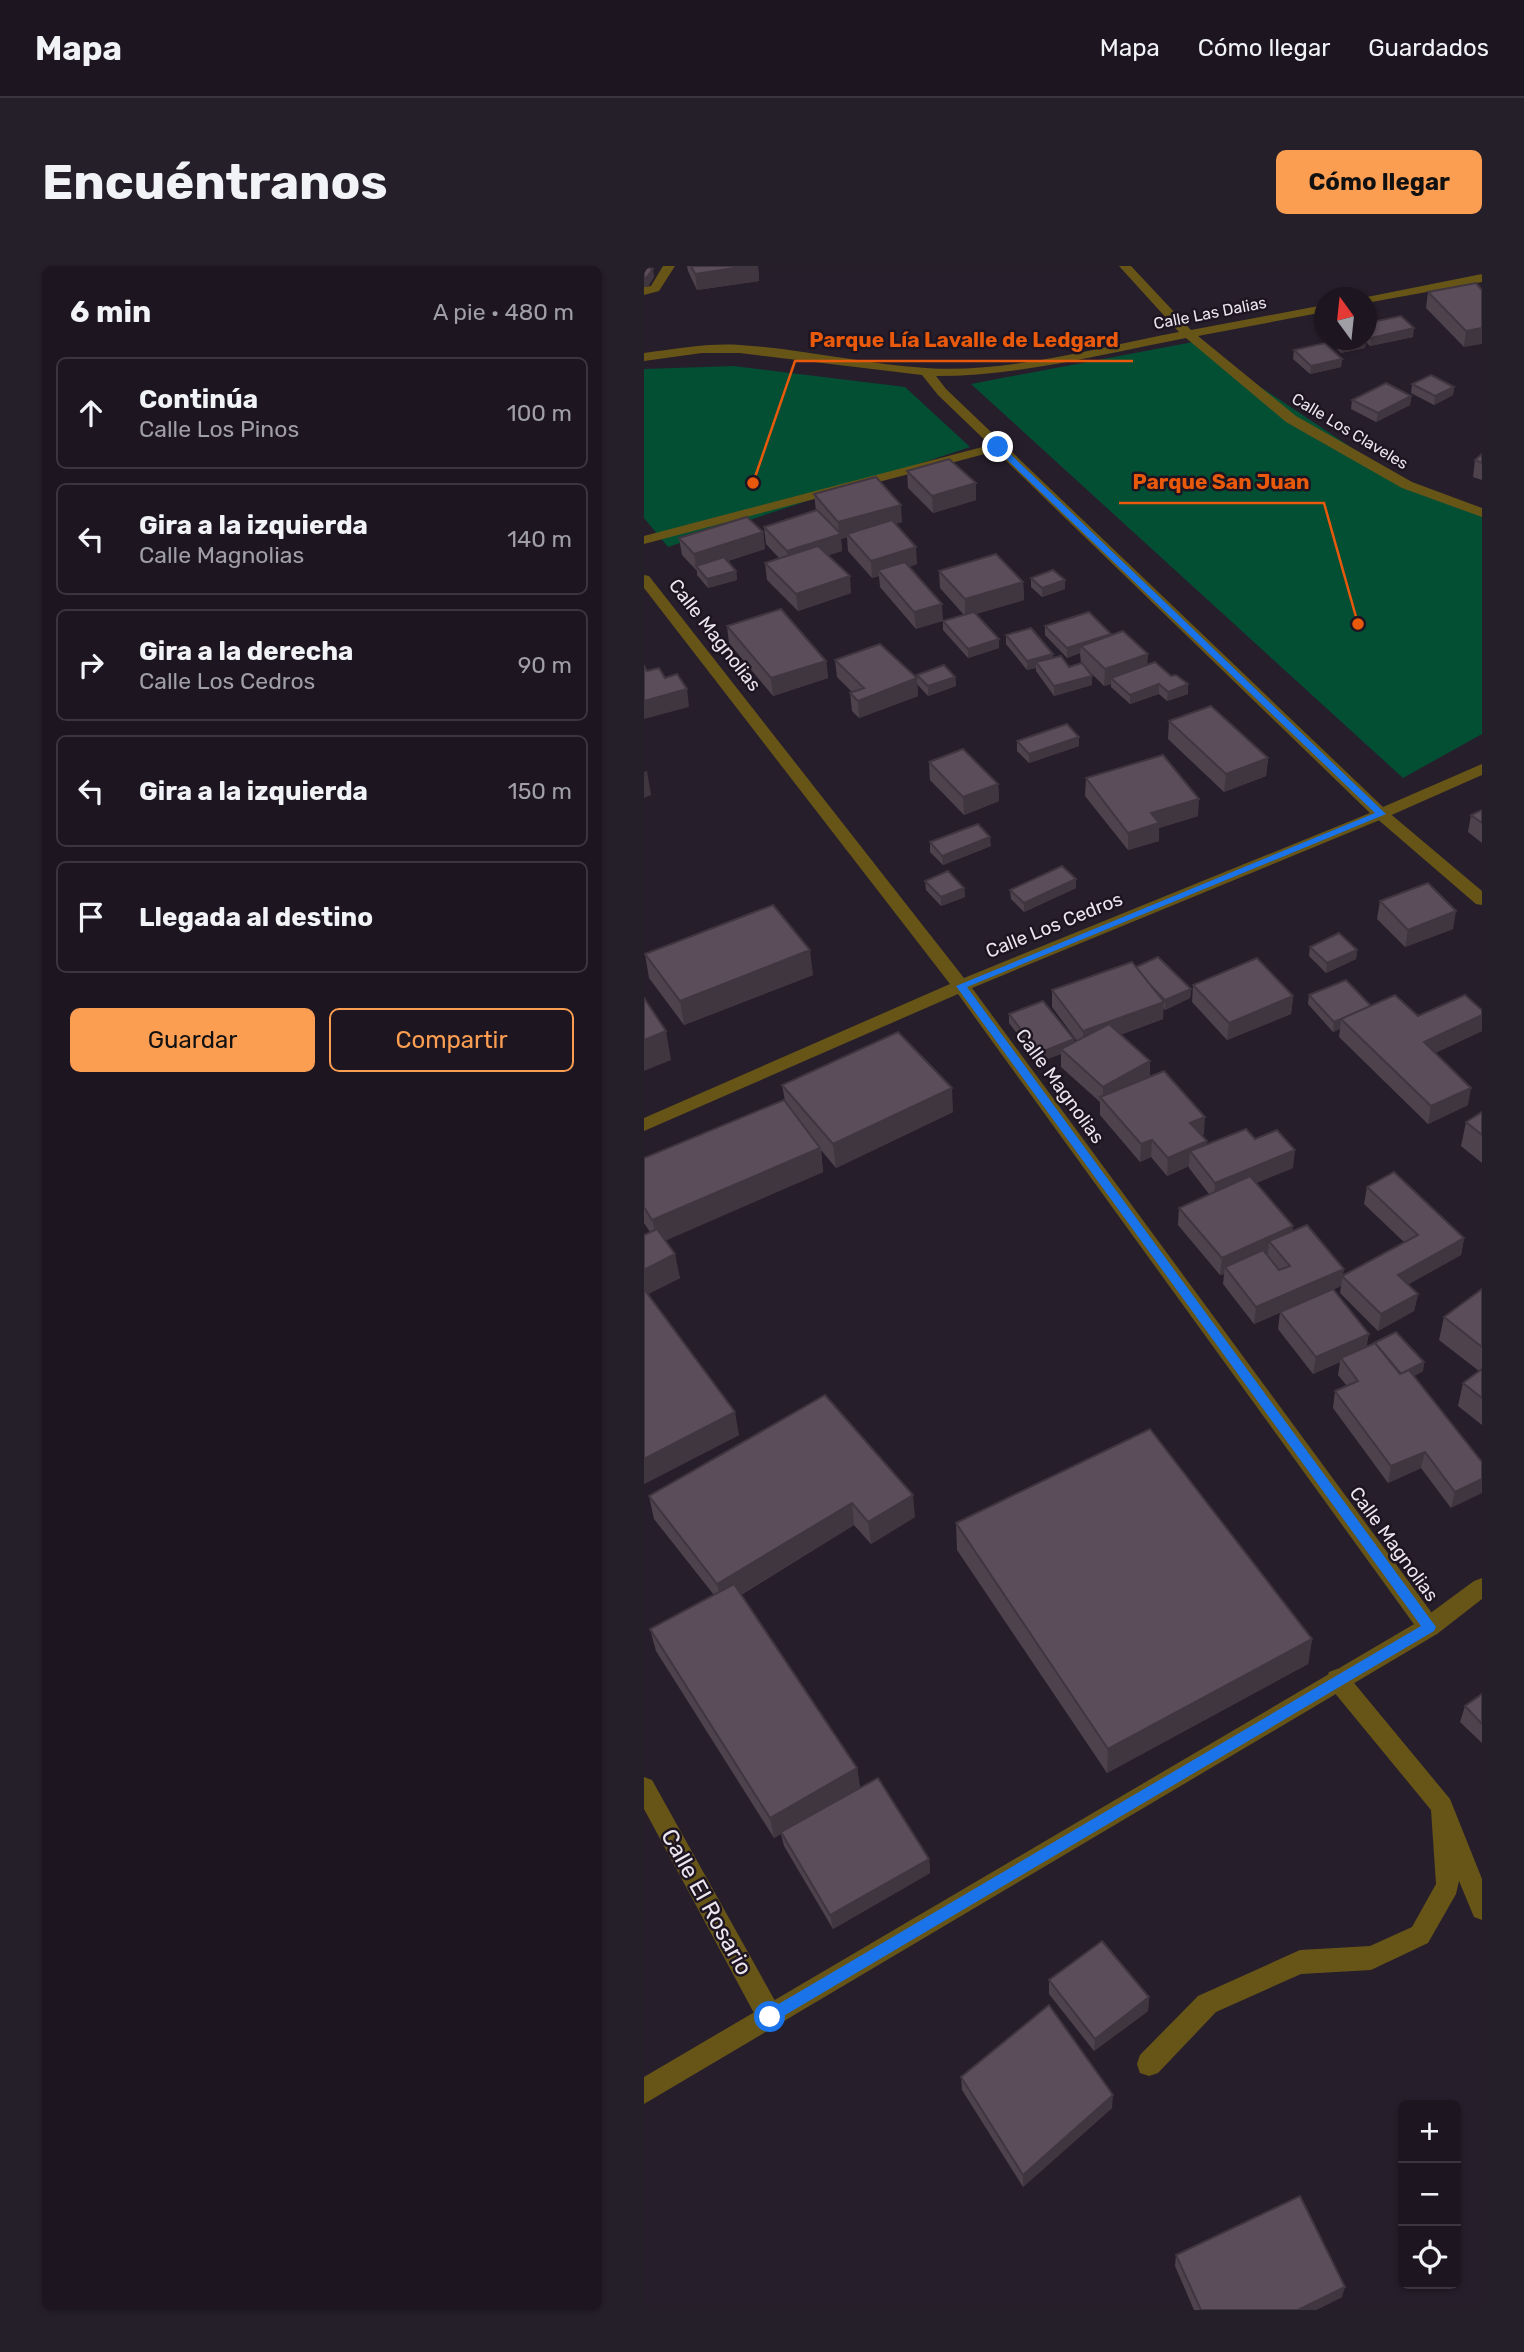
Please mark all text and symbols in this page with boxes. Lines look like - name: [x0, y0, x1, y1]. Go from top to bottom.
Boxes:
- text: Mapa: [35, 29, 122, 68]
- text: Mapa: [1100, 34, 1160, 62]
- text: Cómo llegar: [1198, 34, 1330, 62]
- text: Guardados: [1368, 34, 1489, 62]
- button: Cómo llegar: [1276, 150, 1482, 214]
- text: Encuéntranos: [42, 153, 388, 211]
- north arrow: [1314, 287, 1377, 350]
- street label: Calle Las Dalias: [1152, 293, 1268, 333]
- text: 6 min: [70, 294, 151, 330]
- text: A pie · 480 m: [433, 298, 574, 326]
- callout: Parque Lía Lavalle de Ledgard: [795, 319, 1133, 361]
- text: Parque Lía Lavalle de Ledgard: [809, 327, 1119, 352]
- text: Continúa: [139, 384, 258, 415]
- street label: Calle Los Claveles: [1289, 389, 1411, 473]
- icon: ahead: [72, 394, 110, 432]
- text: 100 m: [507, 399, 572, 427]
- text: Calle Los Pinos: [139, 415, 299, 443]
- route end: [982, 431, 1013, 462]
- callout: Parque San Juan: [1119, 461, 1324, 503]
- text: Parque San Juan: [1132, 469, 1310, 494]
- text: Gira a la izquierda: [139, 510, 368, 541]
- icon: left: [72, 520, 110, 558]
- text: 140 m: [507, 525, 572, 553]
- text: Calle Magnolias: [139, 541, 304, 569]
- street label: Calle Magnolias: [664, 574, 766, 696]
- text: Gira a la derecha: [139, 636, 353, 667]
- icon: right: [72, 646, 110, 684]
- text: 90 m: [518, 651, 572, 679]
- text: Calle Los Cedros: [139, 667, 315, 695]
- icon: left: [72, 772, 110, 810]
- text: Gira a la izquierda: [139, 776, 368, 807]
- text: 150 m: [508, 777, 572, 805]
- street label: Calle Los Cedros: [982, 887, 1126, 963]
- icon: arrive: [72, 898, 110, 936]
- text: Llegada al destino: [139, 902, 373, 933]
- button: Guardar: [70, 1008, 315, 1072]
- button: Compartir: [329, 1008, 574, 1072]
- street label: Calle Magnolias: [1011, 1024, 1109, 1148]
- street label: Calle Magnolias: [1345, 1482, 1443, 1606]
- street label: Calle El Rosario: [655, 1824, 759, 1980]
- route start: [754, 2001, 785, 2032]
- map controls: [1398, 2100, 1461, 2289]
- button: +: [1398, 2100, 1461, 2163]
- button: −: [1398, 2163, 1461, 2226]
- button: locate: [1398, 2226, 1461, 2289]

